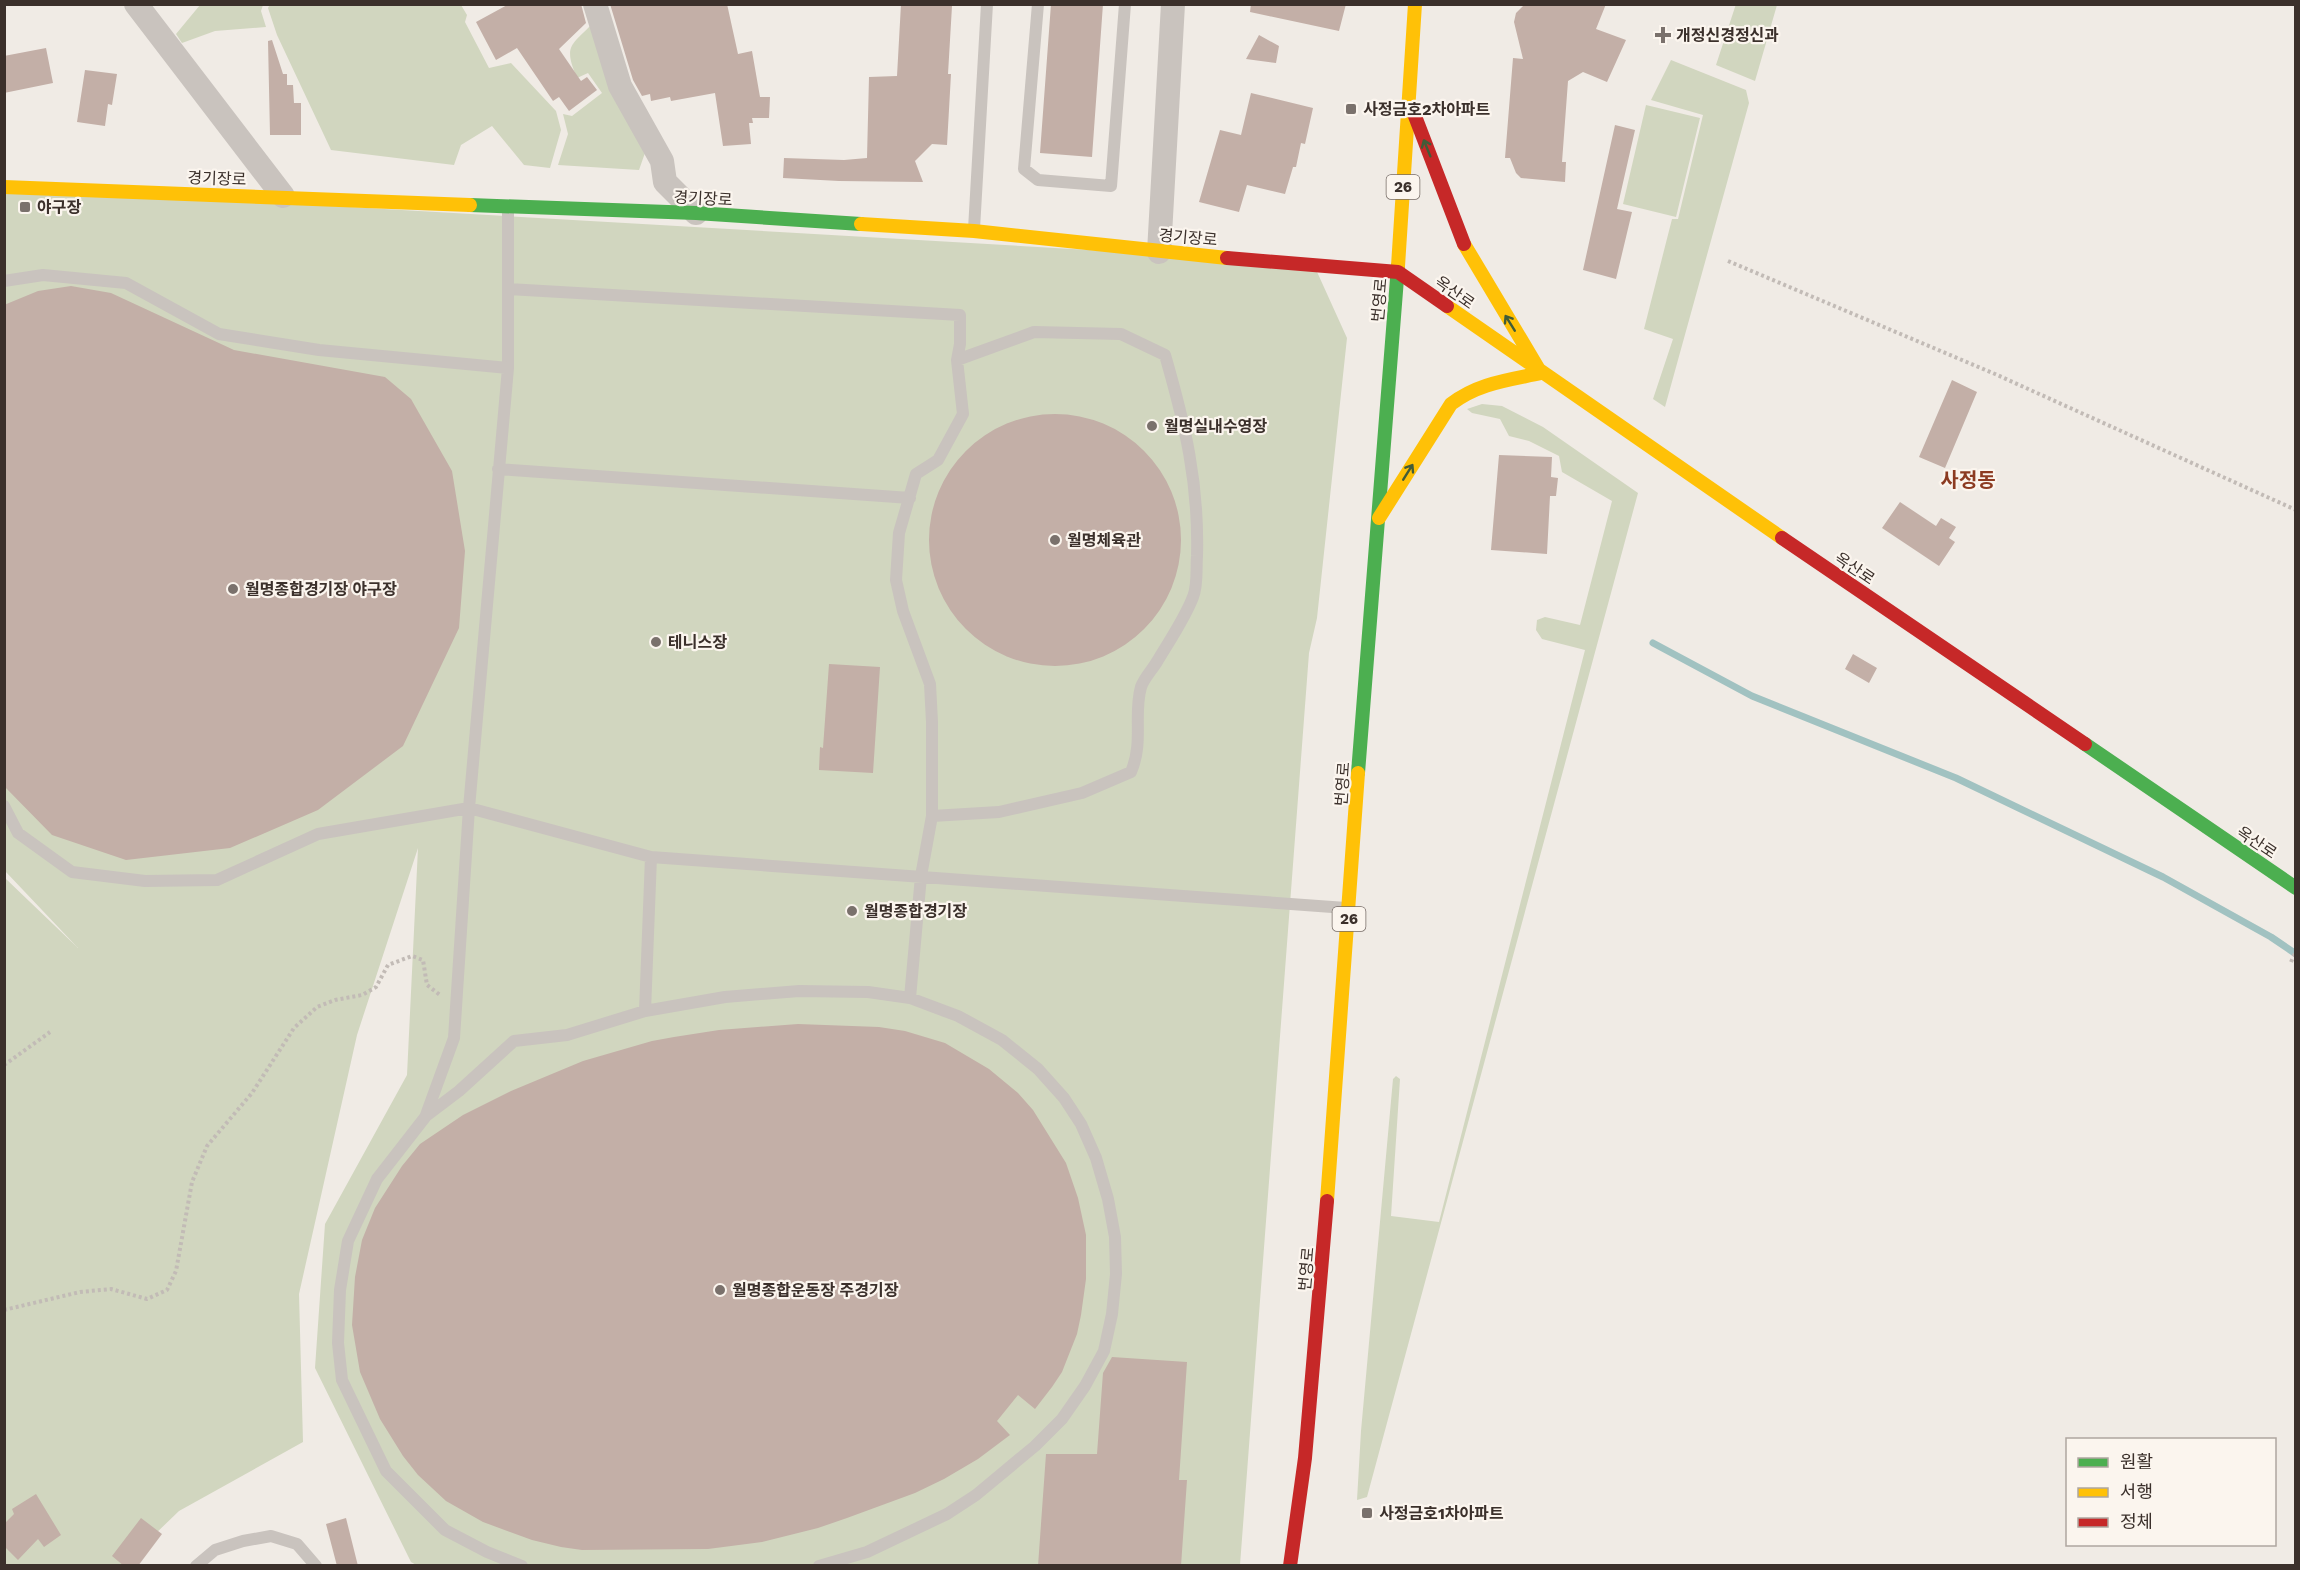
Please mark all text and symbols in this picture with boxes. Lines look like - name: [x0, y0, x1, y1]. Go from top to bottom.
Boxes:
- marker: 개정신경정신과: [1654, 26, 1672, 44]
- place label: 개정신경정신과: [1676, 26, 1779, 45]
- place label: 사정금호2차아파트: [1363, 100, 1491, 119]
- marker: 사정금호2차아파트: [1344, 102, 1358, 116]
- one-way arrow: [1421, 139, 1432, 157]
- street label: 경기장로: [187, 168, 247, 189]
- road number: 26: [1386, 175, 1420, 199]
- street label: 경기장로: [673, 187, 733, 210]
- place label: 야구장: [37, 198, 81, 217]
- marker: 야구장: [18, 200, 32, 214]
- street label: 경기장로: [1158, 225, 1218, 250]
- street label: 옥산로: [1431, 272, 1478, 313]
- street label: 번영로: [1368, 277, 1391, 323]
- one-way arrow: [1504, 315, 1516, 332]
- place label: 월명실내수영장: [1164, 417, 1267, 436]
- marker: 월명실내수영장: [1145, 419, 1159, 433]
- one-way arrow: [1403, 464, 1415, 481]
- district label: 사정동: [1940, 468, 1996, 492]
- place label: 월명체육관: [1067, 531, 1141, 550]
- marker: 월명체육관: [1048, 533, 1062, 547]
- street label: 옥산로: [1831, 548, 1879, 589]
- place label: 월명종합경기장 야구장: [245, 580, 397, 599]
- marker: 월명종합경기장 야구장: [226, 582, 240, 596]
- place label: 테니스장: [668, 633, 727, 652]
- marker: 테니스장: [649, 635, 663, 649]
- street label: 번영로: [1331, 761, 1354, 807]
- street label: 옥산로: [2233, 822, 2281, 863]
- place label: 월명종합경기장: [864, 902, 967, 921]
- marker: 월명종합경기장: [845, 904, 859, 918]
- road number: 26: [1332, 907, 1366, 931]
- street label: 번영로: [1295, 1246, 1318, 1292]
- place label: 월명종합운동장 주경기장: [732, 1281, 899, 1300]
- marker: 월명종합운동장 주경기장: [713, 1283, 727, 1297]
- legend: [2066, 1438, 2276, 1546]
- text: 원활: [2120, 1451, 2153, 1472]
- text: 서행: [2120, 1481, 2153, 1502]
- place label: 사정금호1차아파트: [1379, 1504, 1504, 1523]
- marker: 사정금호1차아파트: [1360, 1506, 1374, 1520]
- text: 정체: [2120, 1511, 2153, 1532]

